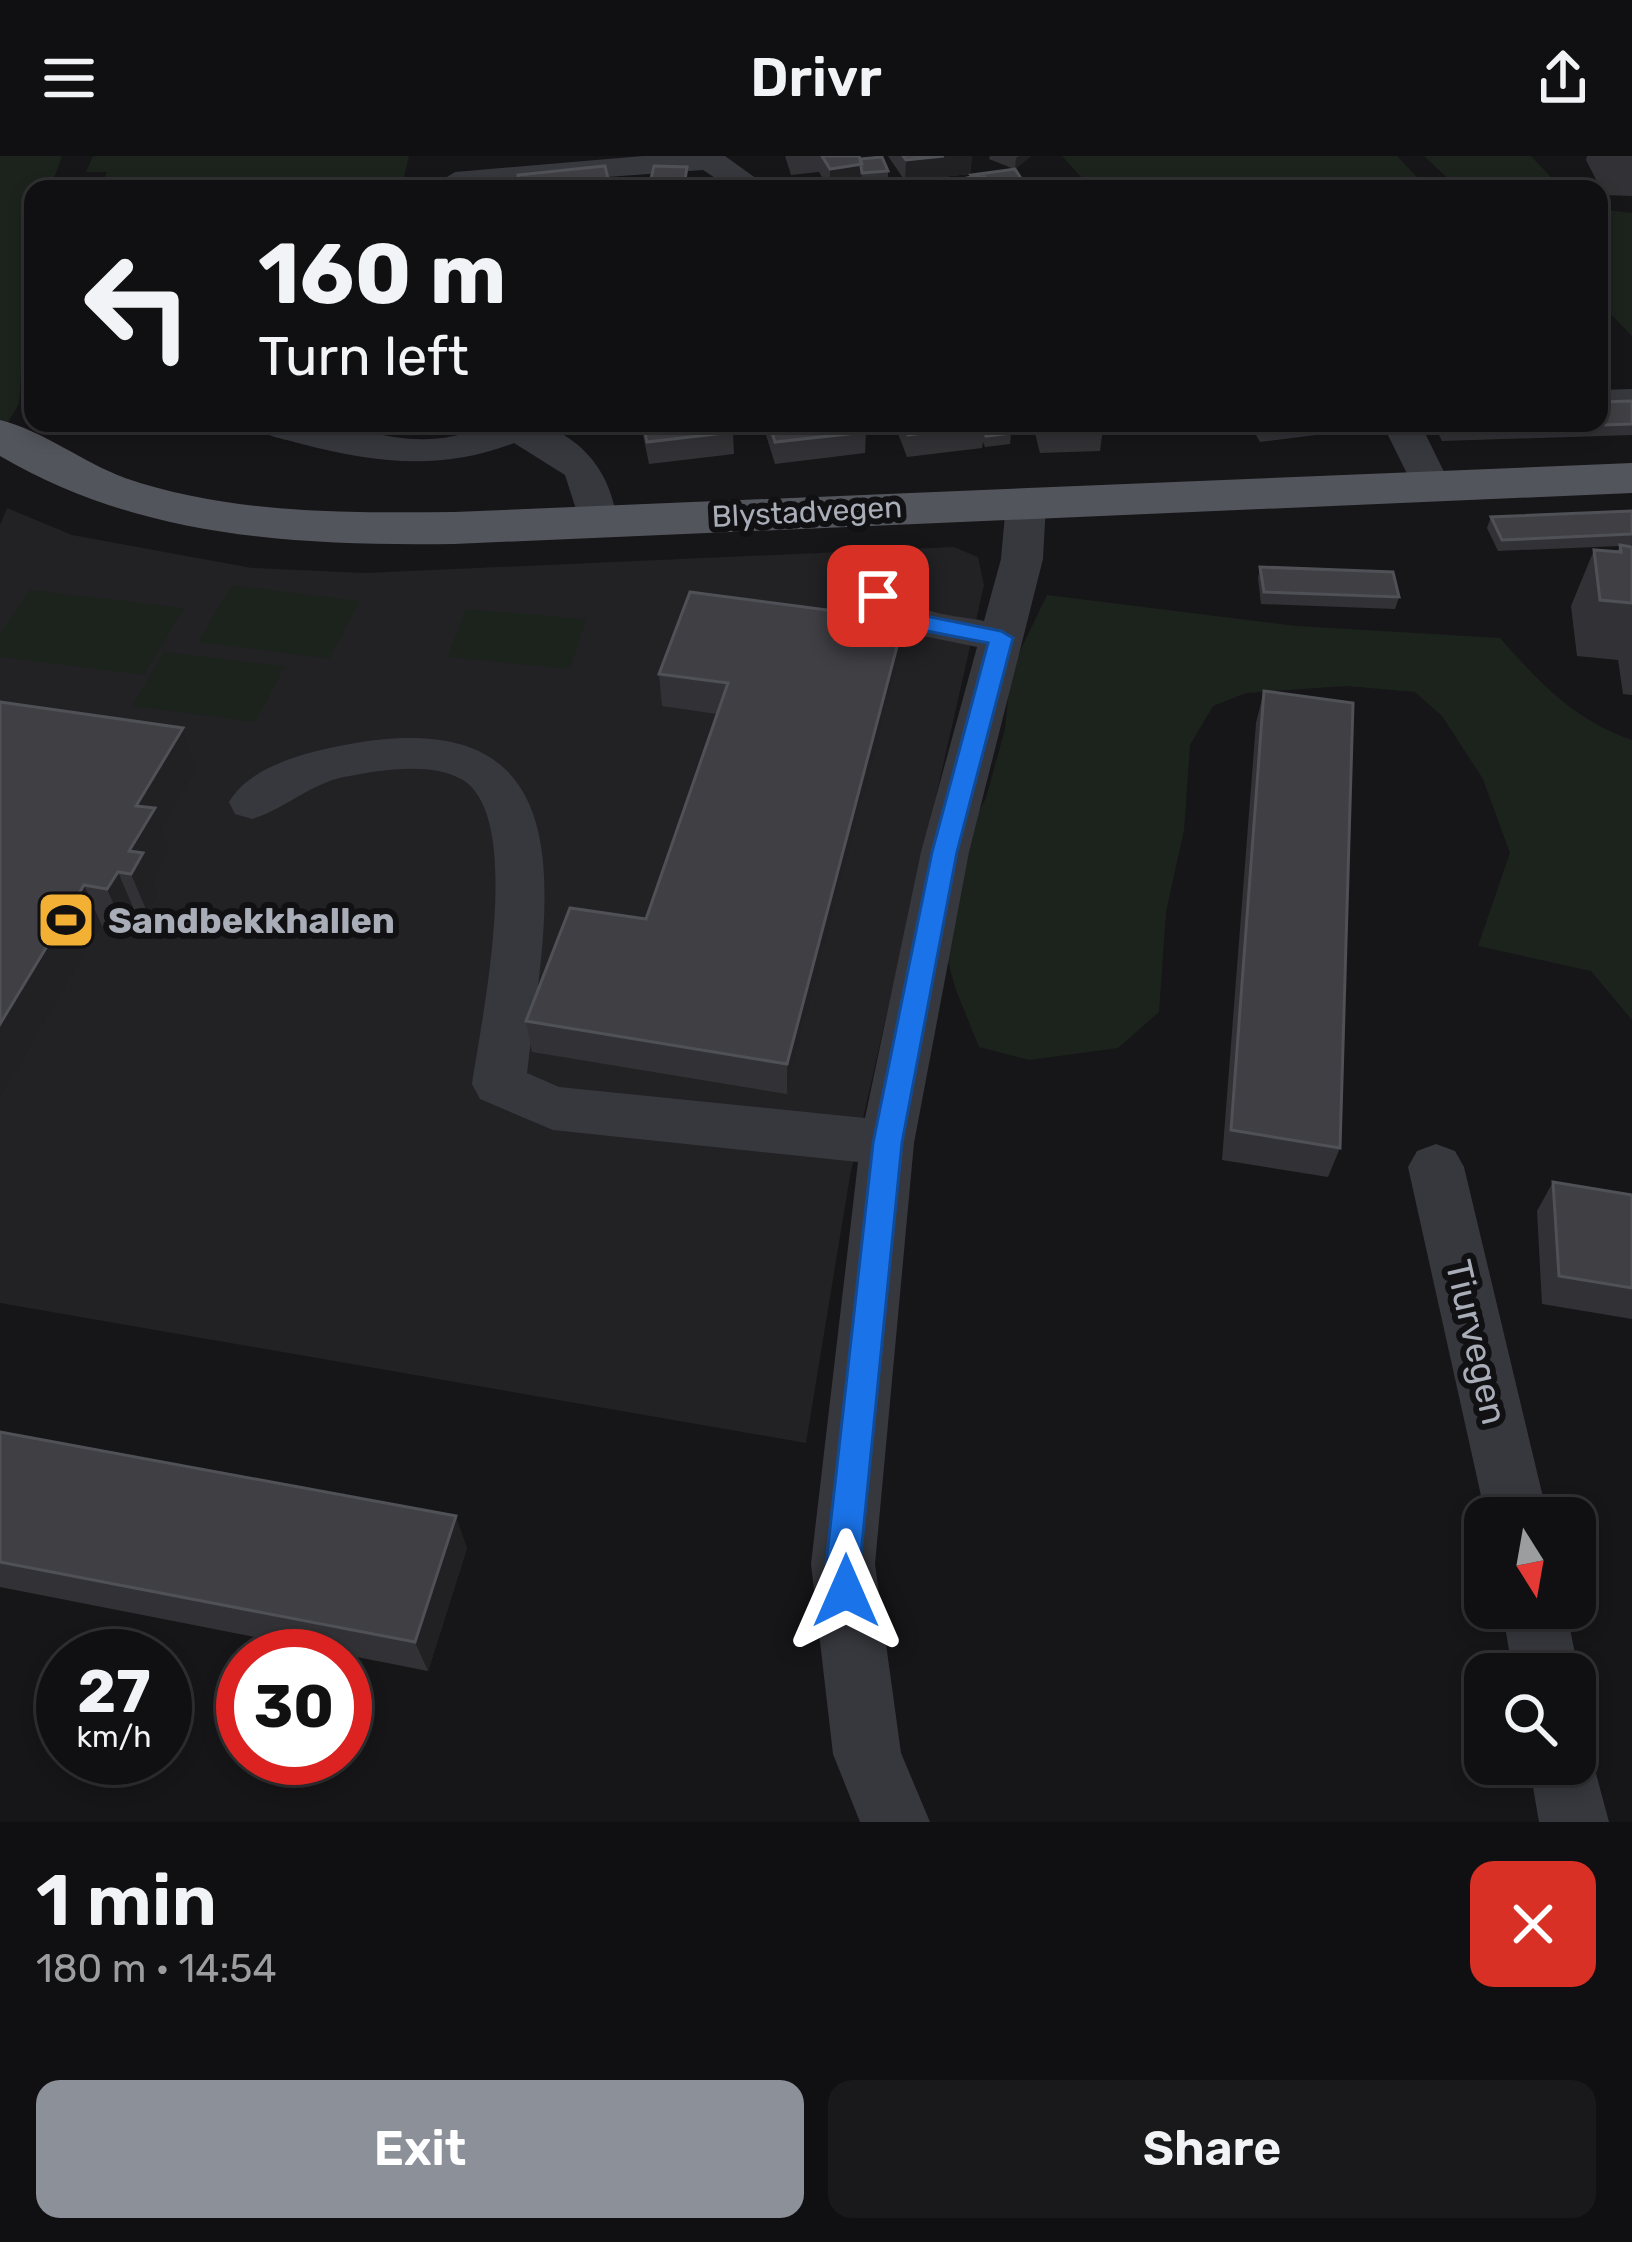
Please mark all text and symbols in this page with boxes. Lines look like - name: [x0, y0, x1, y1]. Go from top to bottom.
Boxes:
- icon: menu: [36, 45, 102, 111]
- icon: share: [1530, 45, 1596, 111]
- text: Drivr: [750, 46, 882, 110]
- text: 160 m: [258, 224, 506, 324]
- icon: left: [60, 228, 216, 384]
- text: Turn left: [258, 325, 469, 389]
- street label: Blystadvegen: [711, 489, 903, 535]
- pin: [827, 545, 929, 647]
- icon: arrive: [845, 563, 911, 629]
- sports icon: Sandbekkhallen: [35, 889, 97, 951]
- place label: Sandbekkhallen: [108, 899, 395, 942]
- street label: Tiurvegen: [1437, 1256, 1516, 1429]
- north arrow: [1464, 1497, 1596, 1629]
- map controls: [1464, 1497, 1596, 1785]
- position arrow: [783, 1528, 909, 1654]
- speed limit sign: 30: [216, 1629, 372, 1785]
- button: search: [1464, 1653, 1596, 1785]
- text: 27: [77, 1656, 151, 1727]
- text: km/h: [77, 1719, 151, 1755]
- text: 1 min: [36, 1858, 217, 1943]
- button: close: [1470, 1861, 1596, 1987]
- text: 180 m · 14:54: [36, 1946, 277, 1992]
- button: Exit: [36, 2080, 804, 2218]
- button: Share: [828, 2080, 1596, 2218]

